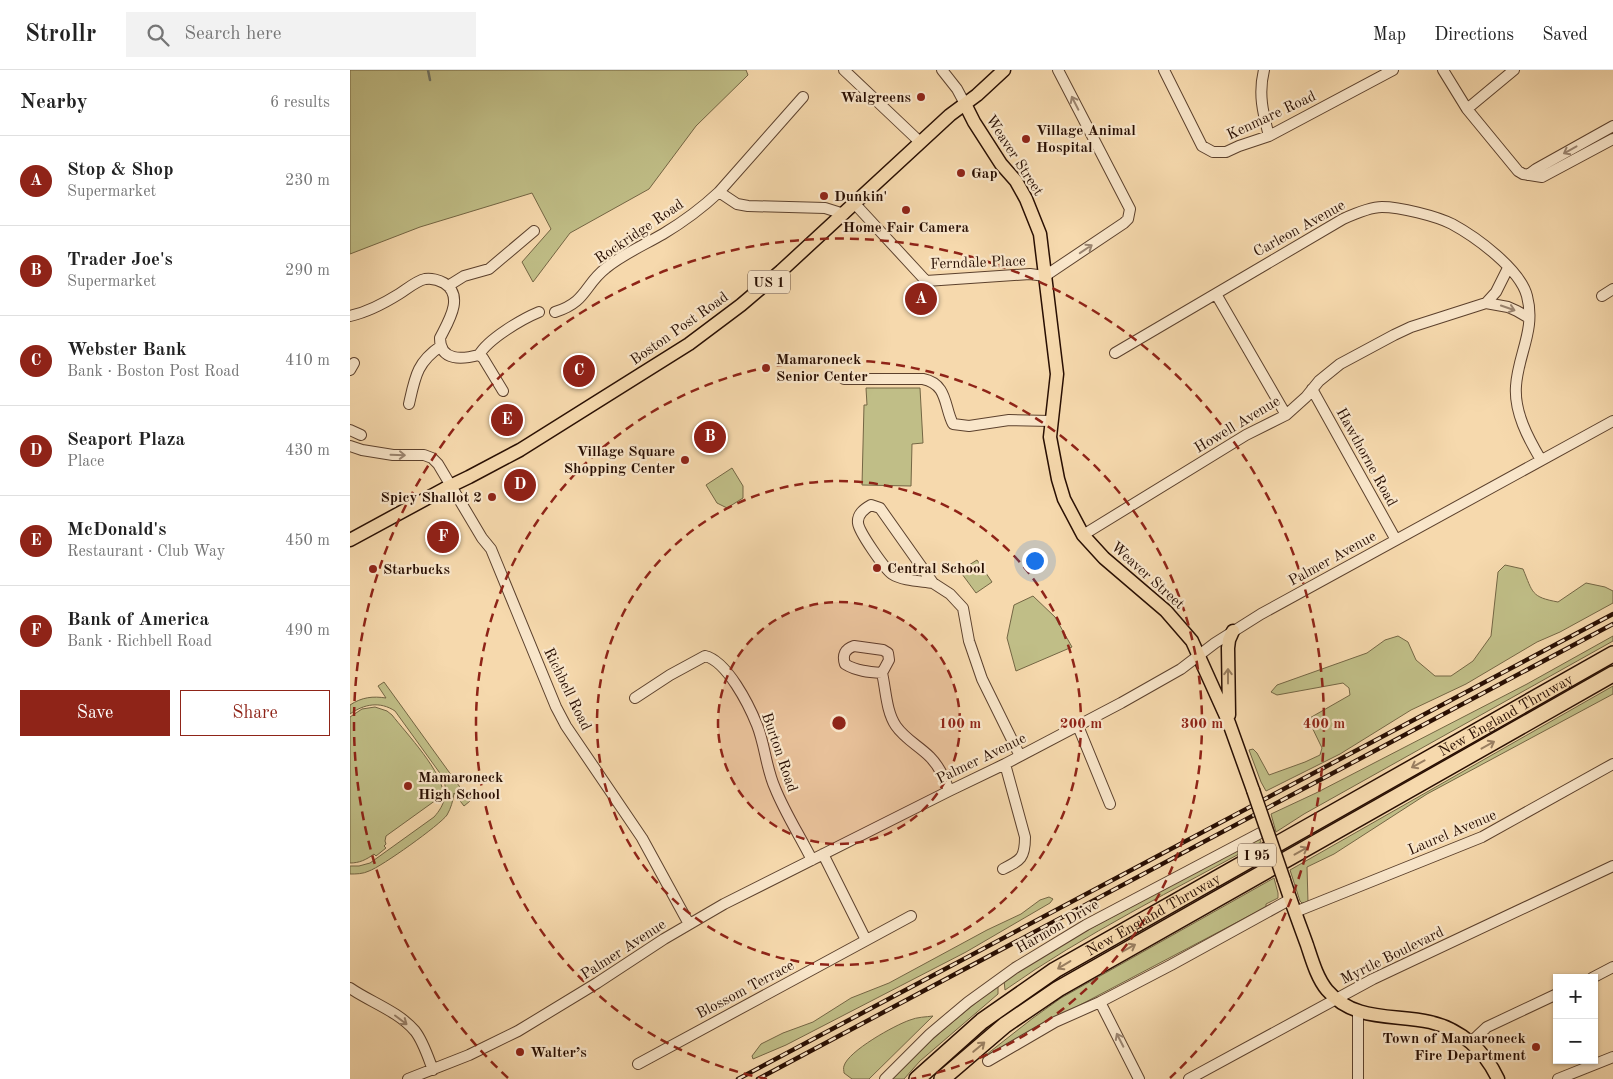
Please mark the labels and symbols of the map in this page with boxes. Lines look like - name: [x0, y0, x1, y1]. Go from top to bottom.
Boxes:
- street label: Kenmare Road: [1225, 89, 1319, 144]
- place label: Walgreens: [840, 91, 911, 106]
- marker: Walgreens: [915, 91, 927, 103]
- one-way arrow: [1070, 96, 1080, 111]
- street label: Weaver Street: [982, 113, 1045, 199]
- place label: Village Animal Hospital: [1036, 124, 1136, 156]
- marker: Village Animal Hospital: [1020, 133, 1032, 145]
- one-way arrow: [1563, 145, 1578, 155]
- marker: Gap: [955, 167, 967, 179]
- place label: Gap: [971, 167, 998, 182]
- marker: Dunkin': [818, 190, 830, 202]
- place label: Dunkin': [834, 190, 887, 205]
- street label: Rockridge Road: [593, 197, 687, 267]
- street label: Carleon Avenue: [1252, 198, 1348, 261]
- marker: Home Fair Camera: [900, 204, 912, 216]
- place label: Home Fair Camera: [843, 221, 970, 236]
- one-way arrow: [1079, 244, 1093, 254]
- street label: Ferndale Place: [930, 254, 1026, 273]
- road number: US 1: [748, 270, 790, 293]
- pin: A: [905, 280, 937, 318]
- street label: Boston Post Road: [628, 290, 732, 369]
- one-way arrow: [1500, 304, 1516, 313]
- pin: C: [563, 352, 595, 390]
- place label: Mamaroneck Senior Center: [776, 353, 868, 385]
- marker: Mamaroneck Senior Center: [760, 362, 772, 374]
- street label: Howell Avenue: [1192, 394, 1283, 457]
- pin: E: [491, 401, 523, 439]
- street label: Hawthorne Road: [1332, 406, 1399, 510]
- pin: B: [694, 418, 726, 456]
- place label: Village Square Shopping Center: [564, 445, 675, 477]
- one-way arrow: [390, 450, 406, 459]
- marker: Village Square Shopping Center: [679, 454, 691, 466]
- pin: D: [504, 466, 536, 504]
- place label: Spicy Shallot 2: [381, 491, 482, 506]
- marker: Spicy Shallot 2: [486, 491, 498, 503]
- pin: F: [427, 518, 459, 556]
- street label: Palmer Avenue: [1286, 529, 1379, 590]
- street label: Weaver Street: [1108, 540, 1186, 613]
- your location: [1022, 548, 1048, 574]
- marker: Central School: [871, 562, 883, 574]
- place label: Central School: [887, 562, 986, 577]
- marker: Starbucks: [367, 563, 379, 575]
- place label: Starbucks: [383, 563, 450, 578]
- street label: Richbell Road: [540, 646, 593, 733]
- one-way arrow: [1223, 669, 1233, 685]
- street label: New England Thruway: [1437, 672, 1576, 760]
- street label: Burton Road: [758, 711, 799, 794]
- centre of rings: [830, 714, 848, 732]
- text: 100 m: [939, 717, 981, 732]
- text: 200 m: [1060, 717, 1102, 732]
- text: 300 m: [1181, 717, 1223, 732]
- text: 400 m: [1303, 717, 1345, 732]
- street label: Palmer Avenue: [934, 731, 1029, 788]
- one-way arrow: [1480, 740, 1495, 749]
- one-way arrow: [1411, 760, 1426, 769]
- place label: Mamaroneck High School: [418, 771, 504, 803]
- marker: Mamaroneck High School: [402, 780, 414, 792]
- street label: Laurel Avenue: [1406, 808, 1499, 859]
- road number: I 95: [1238, 844, 1276, 866]
- one-way arrow: [1293, 845, 1307, 855]
- street label: New England Thruway: [1084, 872, 1224, 960]
- street label: Harmon Drive: [1014, 897, 1102, 957]
- street label: Palmer Avenue: [579, 917, 669, 983]
- street label: Myrtle Boulevard: [1339, 925, 1447, 988]
- one-way arrow: [1121, 942, 1135, 952]
- street label: Blossom Terrace: [694, 958, 797, 1022]
- one-way arrow: [1057, 961, 1071, 971]
- one-way arrow: [394, 1014, 407, 1025]
- place label: Town of Mamaroneck Fire Department: [1382, 1032, 1527, 1064]
- one-way arrow: [1115, 1033, 1125, 1048]
- one-way arrow: [972, 1041, 985, 1052]
- marker: Town of Mamaroneck Fire Department: [1530, 1041, 1542, 1053]
- marker: Walter’s: [514, 1046, 526, 1058]
- place label: Walter’s: [530, 1046, 587, 1061]

